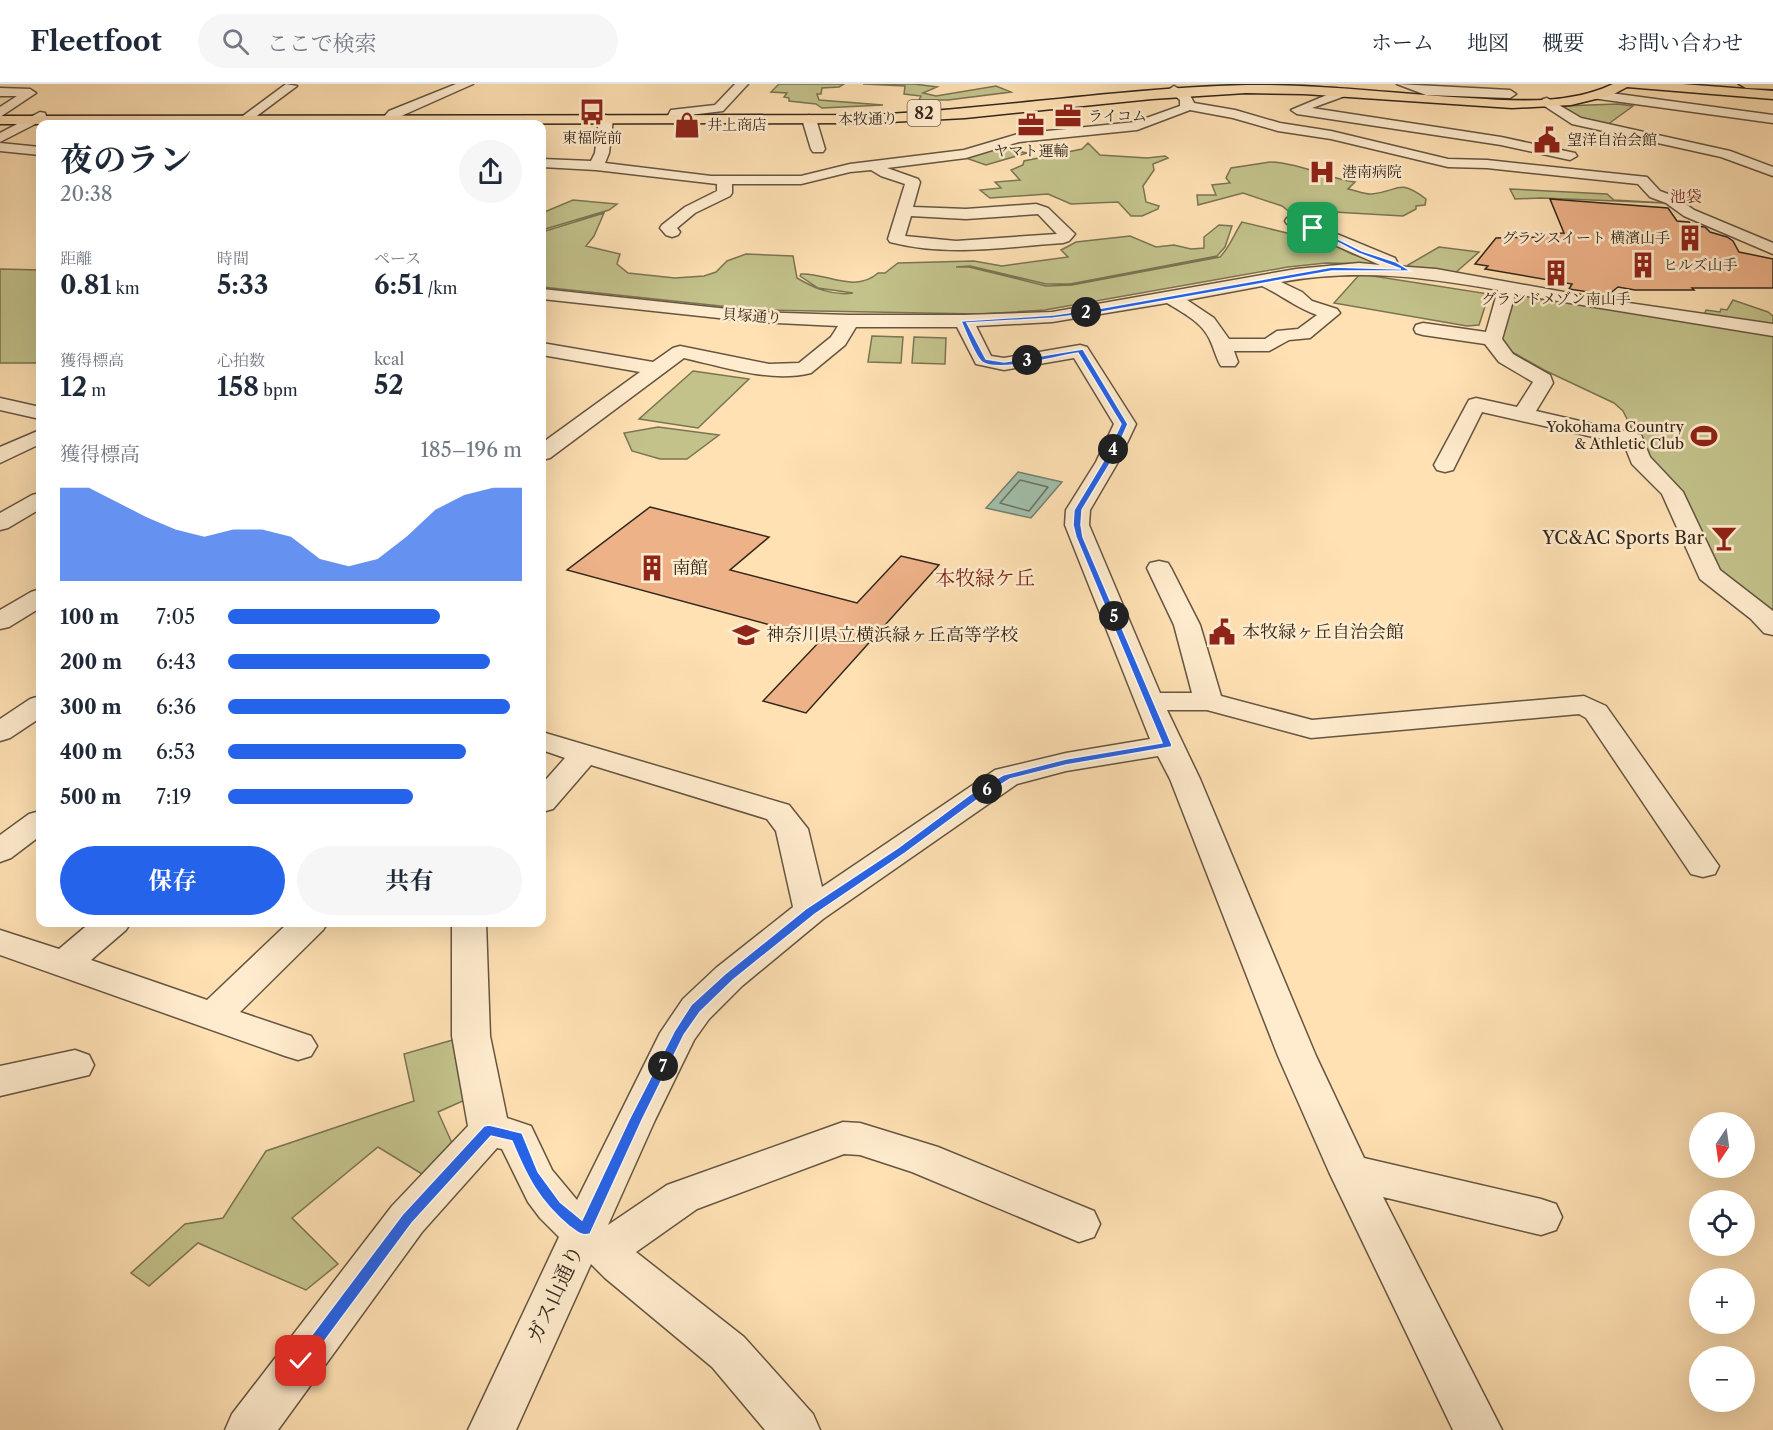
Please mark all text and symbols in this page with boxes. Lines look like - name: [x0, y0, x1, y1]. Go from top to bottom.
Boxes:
- search box: [198, 14, 618, 68]
- text: Fleetfoot: [30, 24, 162, 58]
- icon: search: [219, 25, 252, 58]
- text: ここで検索: [267, 30, 377, 57]
- text: ホーム: [1371, 30, 1434, 55]
- text: 地図: [1467, 30, 1509, 55]
- text: 概要: [1542, 30, 1584, 55]
- text: お問い合わせ: [1617, 30, 1743, 55]
- bus stop icon: 東福院前: [577, 97, 607, 127]
- road number: 82: [908, 100, 940, 126]
- office icon: ライコム: [1053, 101, 1083, 131]
- place label: ライコム: [1088, 106, 1147, 125]
- street label: 本牧通り: [838, 108, 898, 129]
- shop icon: 井上商店: [672, 110, 702, 140]
- office icon: ヤマト運輸: [1016, 110, 1046, 140]
- place label: 井上商店: [707, 115, 767, 134]
- public building icon: 望洋自治会館: [1532, 125, 1562, 155]
- place label: 東福院前: [562, 128, 622, 147]
- place label: 望洋自治会館: [1567, 130, 1657, 149]
- text: 夜のラン: [60, 139, 192, 180]
- button: share: [459, 140, 522, 203]
- place label: ヤマト運輸: [993, 141, 1069, 160]
- hospital icon: 港南病院: [1307, 157, 1337, 187]
- place label: 港南病院: [1342, 162, 1402, 181]
- text: 20:38: [60, 182, 113, 206]
- district label: 池袋: [1670, 186, 1702, 206]
- pin: [1287, 202, 1338, 253]
- icon: arrive: [1296, 211, 1329, 244]
- building icon: グランスイート 横濱山手: [1675, 223, 1705, 253]
- place label: グランスイート 横濱山手: [1502, 228, 1670, 247]
- text: 距離: [60, 248, 92, 268]
- text: 時間: [217, 248, 249, 268]
- text: ペース: [374, 248, 421, 268]
- building icon: ヒルズ山手: [1628, 250, 1658, 280]
- place label: ヒルズ山手: [1663, 255, 1738, 274]
- building icon: グランドメゾン南山手: [1541, 258, 1571, 288]
- text: 0.81: [60, 269, 111, 301]
- text: 5:33: [217, 269, 268, 301]
- text: 6:51: [374, 269, 423, 301]
- text: km: [111, 278, 140, 298]
- text: /km: [423, 278, 458, 298]
- place label: グランドメゾン南山手: [1481, 289, 1631, 308]
- pin: 2: [1071, 297, 1101, 327]
- text: 2: [1081, 302, 1091, 322]
- street label: 貝塚通り: [721, 304, 783, 327]
- pin: 3: [1012, 345, 1042, 375]
- text: kcal: [374, 349, 404, 369]
- text: 獲得標高: [60, 350, 124, 370]
- text: 心拍数: [217, 350, 265, 370]
- text: 3: [1022, 350, 1032, 370]
- text: 52: [374, 369, 404, 401]
- text: 12: [60, 371, 87, 403]
- text: 158: [217, 371, 259, 403]
- text: m: [87, 380, 106, 400]
- text: bpm: [259, 380, 298, 400]
- place label: Yokohama Country & Athletic Club: [1545, 417, 1685, 453]
- sports icon: Yokohama Country & Athletic Club: [1689, 421, 1719, 451]
- pin: 4: [1098, 434, 1128, 464]
- text: 185–196 m: [420, 438, 522, 462]
- text: 4: [1108, 439, 1118, 459]
- text: 獲得標高: [60, 442, 140, 466]
- bar icon: YC&AC Sports Bar: [1709, 523, 1739, 553]
- place label: YC&AC Sports Bar: [1541, 527, 1704, 549]
- building icon: 南館: [637, 553, 667, 583]
- place label: 南館: [672, 557, 708, 579]
- district label: 本牧緑ケ丘: [935, 566, 1035, 590]
- pin: 5: [1099, 601, 1129, 631]
- text: 100 m: [60, 605, 119, 629]
- text: 7:05: [156, 605, 195, 629]
- text: 5: [1110, 606, 1118, 626]
- public building icon: 本牧緑ヶ丘自治会館: [1207, 617, 1237, 647]
- school or university icon: 神奈川県立横浜緑ヶ丘高等学校: [731, 620, 761, 650]
- place label: 本牧緑ヶ丘自治会館: [1242, 621, 1404, 643]
- place label: 神奈川県立横浜緑ヶ丘高等学校: [766, 624, 1018, 646]
- text: 200 m: [60, 650, 122, 674]
- text: 6:43: [156, 650, 196, 674]
- text: 300 m: [60, 695, 122, 719]
- text: 6:36: [156, 695, 196, 719]
- text: 400 m: [60, 740, 122, 764]
- text: 6:53: [156, 740, 195, 764]
- pin: 6: [972, 774, 1002, 804]
- text: 6: [982, 779, 992, 799]
- text: 500 m: [60, 785, 121, 809]
- text: 7:19: [156, 785, 192, 809]
- button: 保存: [60, 846, 285, 915]
- button: 共有: [297, 846, 522, 915]
- pin: 7: [648, 1051, 678, 1081]
- text: 7: [659, 1056, 667, 1076]
- north arrow: [1689, 1112, 1755, 1178]
- map controls: [1689, 1112, 1755, 1412]
- button: locate: [1689, 1190, 1755, 1256]
- street label: ガス山通り: [521, 1241, 588, 1347]
- button: +: [1689, 1268, 1755, 1334]
- pin: [275, 1335, 326, 1386]
- icon: check: [284, 1344, 317, 1377]
- button: −: [1689, 1346, 1755, 1412]

